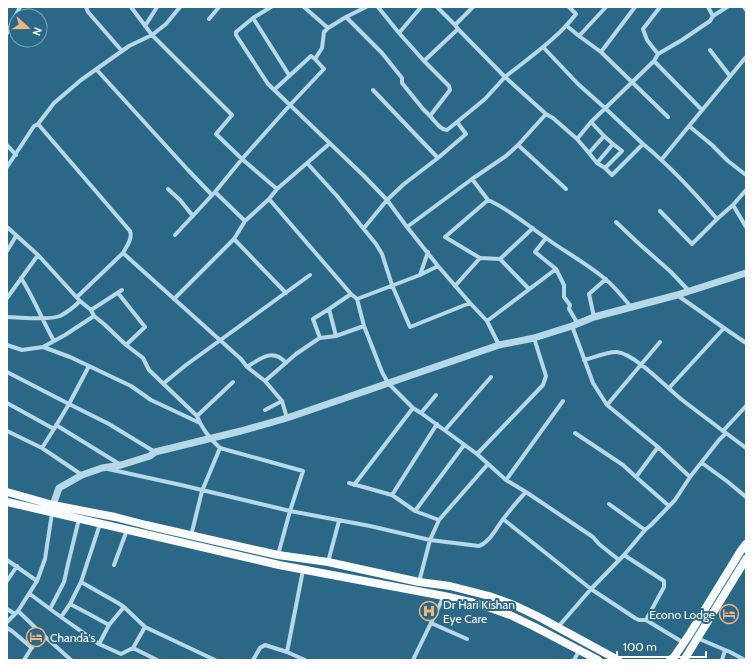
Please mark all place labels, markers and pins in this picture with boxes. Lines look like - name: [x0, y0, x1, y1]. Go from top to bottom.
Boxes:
- place label: Dr Hari Kishan Eye Care: [443, 597, 515, 626]
- hospital icon: Dr Hari Kishan Eye Care: [418, 600, 440, 622]
- hotel icon: Econo Lodge: [718, 603, 740, 625]
- place label: Econo Lodge: [649, 607, 715, 622]
- hotel icon: Chanda's: [25, 626, 47, 648]
- place label: Chanda's: [50, 630, 95, 645]

